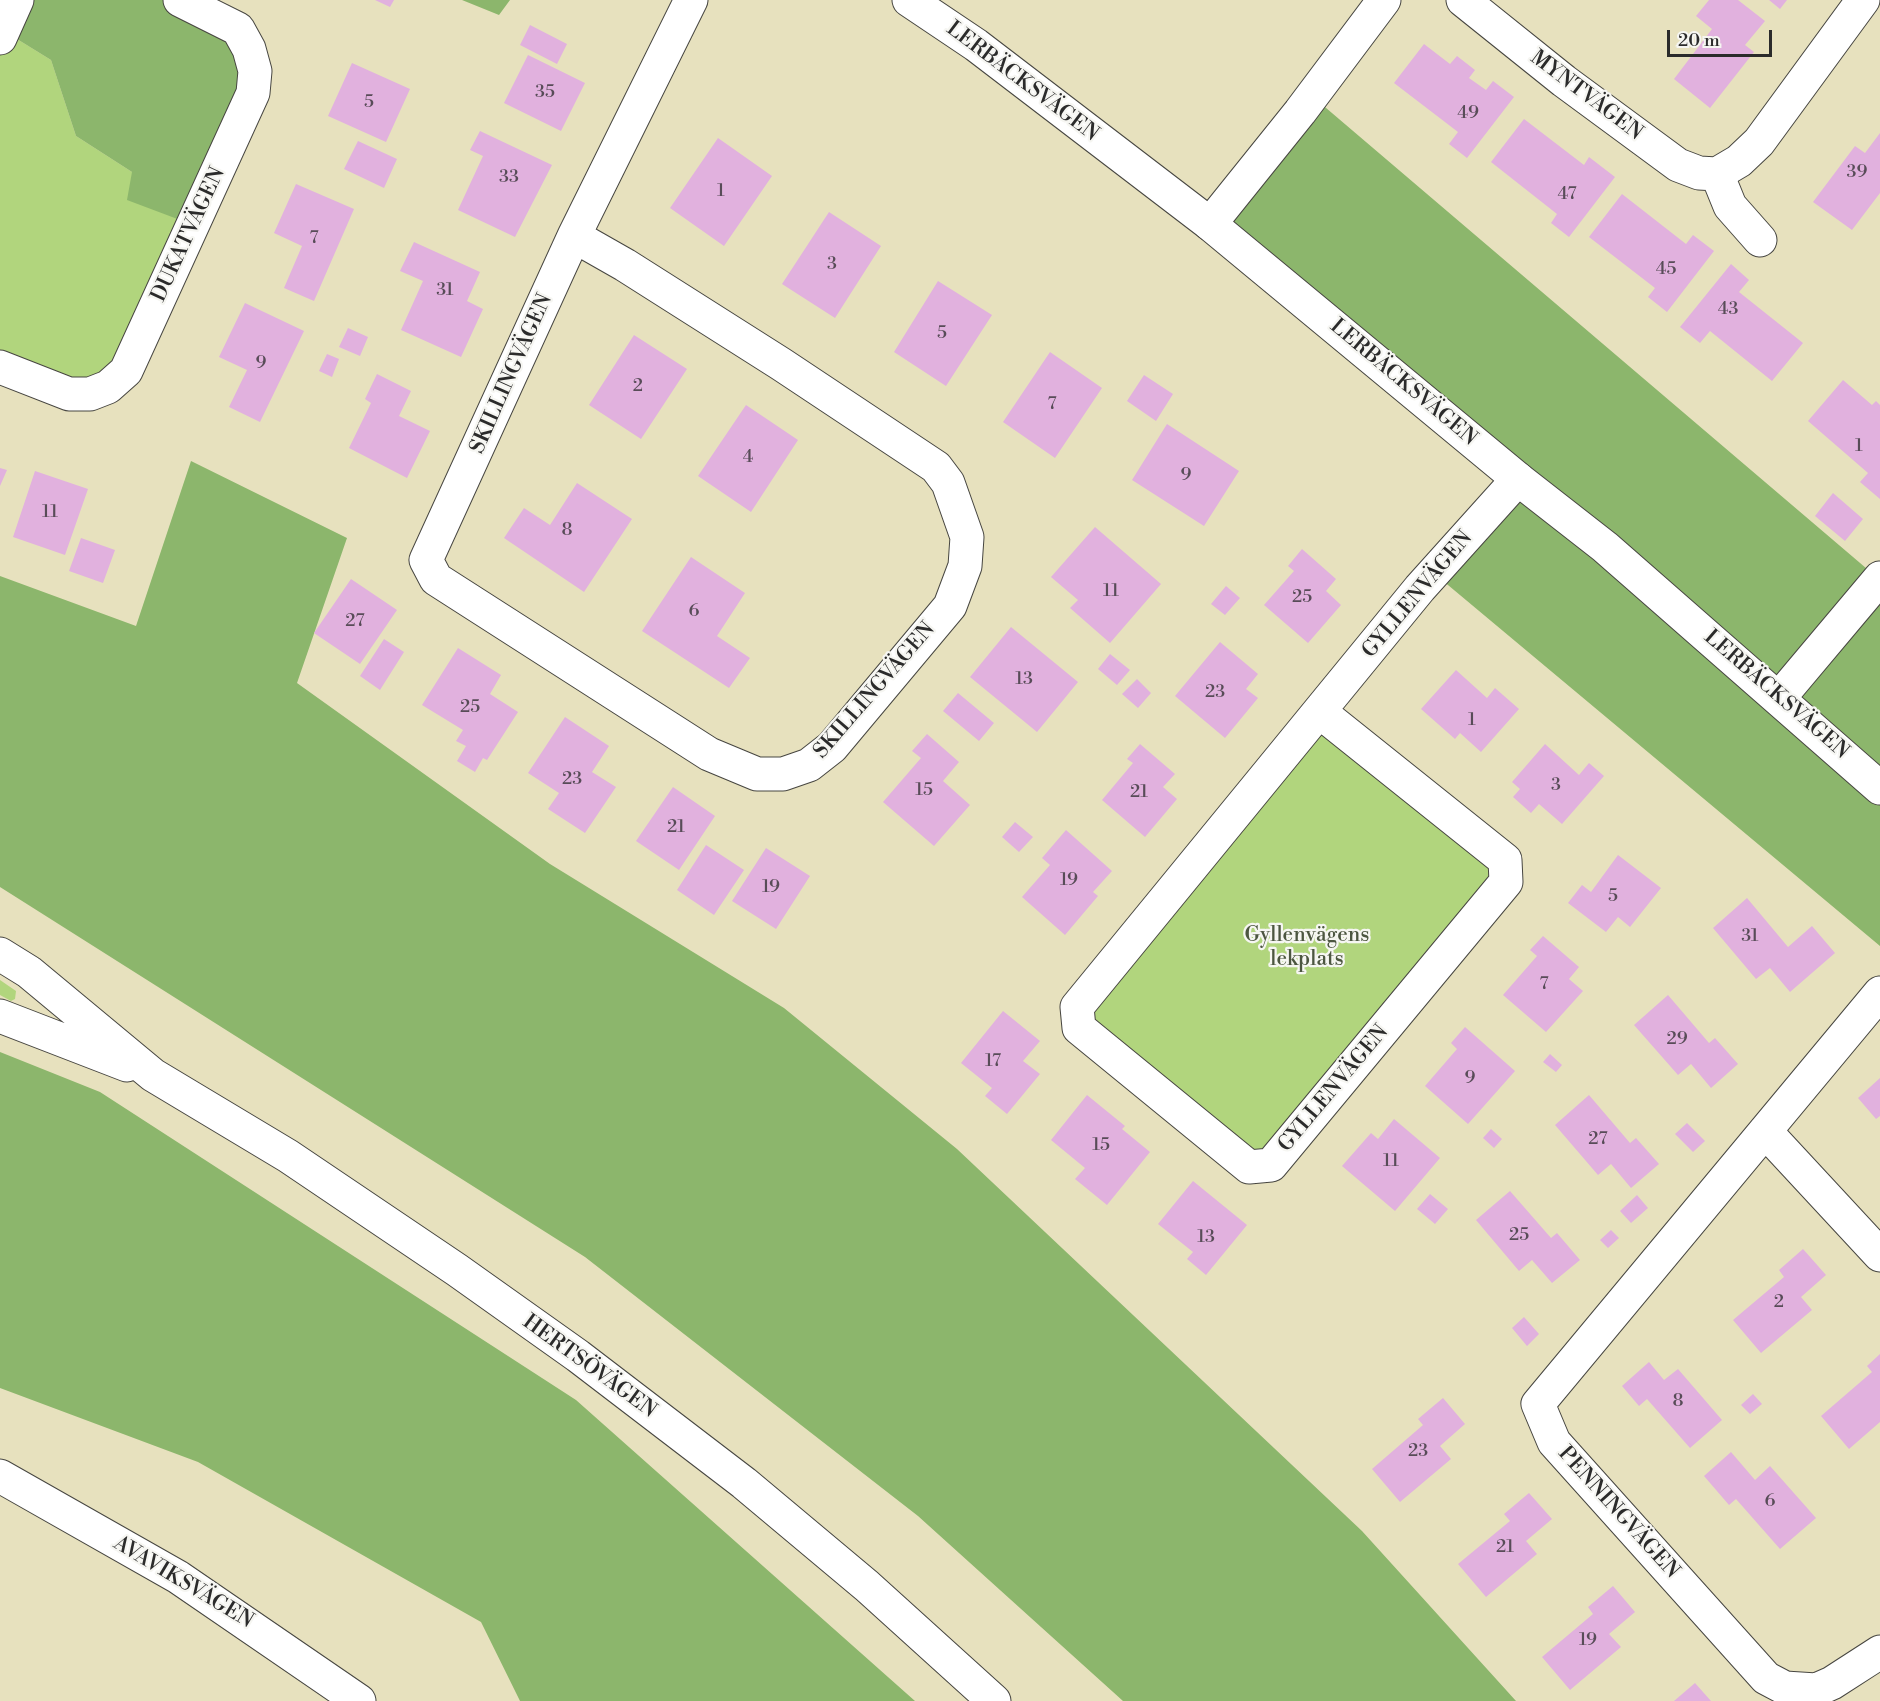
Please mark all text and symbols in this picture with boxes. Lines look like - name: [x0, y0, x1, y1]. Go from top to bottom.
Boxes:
- street label: LERBÄCKSVÄGEN: [941, 17, 1103, 147]
- scale bar: [1670, 18, 1775, 56]
- text: 20 m: [1678, 29, 1720, 52]
- street label: MYNTVÄGEN: [1525, 46, 1647, 146]
- house number: 35: [535, 82, 555, 104]
- house number: 5: [364, 92, 374, 114]
- house number: 49: [1457, 103, 1479, 125]
- house number: 39: [1847, 162, 1867, 184]
- street label: DUKATVÄGEN: [147, 164, 231, 306]
- house number: 33: [499, 167, 519, 189]
- house number: 1: [717, 181, 725, 203]
- house number: 47: [1557, 184, 1577, 206]
- house number: 7: [309, 228, 319, 250]
- house number: 3: [827, 254, 837, 276]
- house number: 45: [1656, 259, 1676, 281]
- house number: 31: [436, 280, 454, 302]
- street label: SKILLINGVÄGEN: [465, 290, 559, 458]
- house number: 43: [1718, 299, 1738, 321]
- street label: LERBÄCKSVÄGEN: [1324, 314, 1482, 452]
- house number: 5: [937, 323, 947, 345]
- house number: 9: [256, 353, 266, 375]
- house number: 2: [633, 376, 643, 398]
- house number: 7: [1047, 394, 1057, 416]
- house number: 1: [1855, 436, 1863, 458]
- house number: 4: [743, 447, 753, 469]
- house number: 9: [1181, 465, 1191, 487]
- house number: 11: [42, 502, 58, 524]
- house number: 8: [561, 520, 573, 542]
- street label: GYLLENVÄGEN: [1358, 526, 1478, 664]
- house number: 11: [1103, 581, 1119, 603]
- house number: 25: [1292, 587, 1312, 609]
- house number: 6: [689, 601, 699, 623]
- house number: 27: [345, 611, 365, 633]
- street label: SKILLINGVÄGEN: [809, 618, 941, 764]
- street label: LERBÄCKSVÄGEN: [1698, 625, 1854, 765]
- house number: 13: [1015, 669, 1033, 691]
- house number: 23: [1205, 682, 1225, 704]
- house number: 25: [460, 697, 480, 719]
- house number: 1: [1468, 710, 1476, 732]
- house number: 23: [562, 769, 582, 791]
- house number: 3: [1551, 775, 1561, 797]
- house number: 15: [915, 780, 933, 802]
- house number: 21: [1130, 782, 1148, 804]
- house number: 21: [667, 817, 685, 839]
- house number: 19: [1060, 870, 1078, 892]
- house number: 19: [762, 877, 780, 899]
- house number: 5: [1608, 886, 1618, 908]
- park label: Gyllenvägens lekplats: [1244, 923, 1370, 973]
- house number: 31: [1741, 926, 1759, 948]
- house number: 7: [1539, 974, 1549, 996]
- street label: GYLLENVÄGEN: [1274, 1020, 1394, 1158]
- house number: 29: [1666, 1029, 1688, 1051]
- house number: 17: [985, 1051, 1001, 1073]
- house number: 9: [1465, 1068, 1475, 1090]
- house number: 27: [1588, 1129, 1608, 1151]
- house number: 15: [1092, 1135, 1110, 1157]
- house number: 11: [1383, 1151, 1399, 1173]
- house number: 25: [1509, 1225, 1529, 1247]
- house number: 13: [1197, 1227, 1215, 1249]
- house number: 2: [1774, 1292, 1784, 1314]
- street label: HERTSÖVÄGEN: [517, 1310, 661, 1424]
- house number: 8: [1672, 1391, 1684, 1413]
- house number: 23: [1408, 1441, 1428, 1463]
- street label: PENNINGVÄGEN: [1552, 1442, 1684, 1584]
- house number: 6: [1765, 1491, 1775, 1513]
- street label: AVAVIKSVÄGEN: [109, 1531, 257, 1635]
- house number: 21: [1496, 1537, 1514, 1559]
- house number: 19: [1579, 1630, 1597, 1652]

